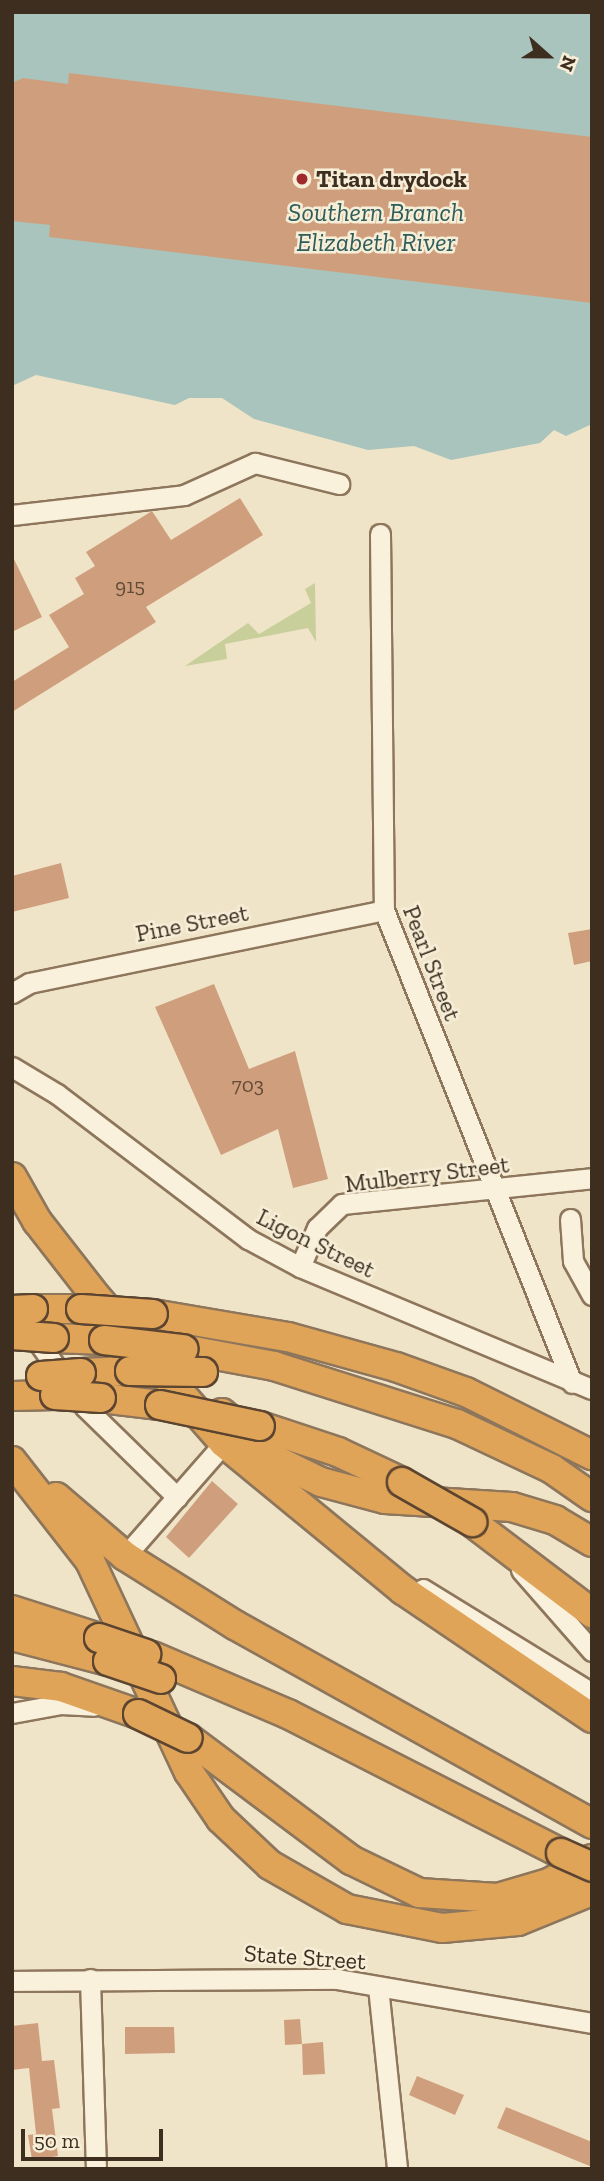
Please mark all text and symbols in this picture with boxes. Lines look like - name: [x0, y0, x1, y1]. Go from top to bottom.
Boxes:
- north arrow: [513, 21, 583, 91]
- text: N: [555, 53, 581, 75]
- place label: Titan drydock: [316, 165, 467, 193]
- marker: Titan drydock: [294, 171, 310, 187]
- water label: Southern Branch Elizabeth River: [288, 197, 464, 258]
- house number: 915: [115, 573, 145, 599]
- street label: Pine Street: [133, 898, 251, 948]
- street label: Pearl Street: [397, 901, 467, 1025]
- house number: 703: [232, 1072, 264, 1098]
- street label: Mulberry Street: [343, 1150, 511, 1198]
- street label: Ligon Street: [252, 1202, 380, 1284]
- street label: State Street: [243, 1938, 367, 1976]
- scale bar: [24, 2114, 166, 2158]
- text: 50 m: [34, 2128, 80, 2153]

